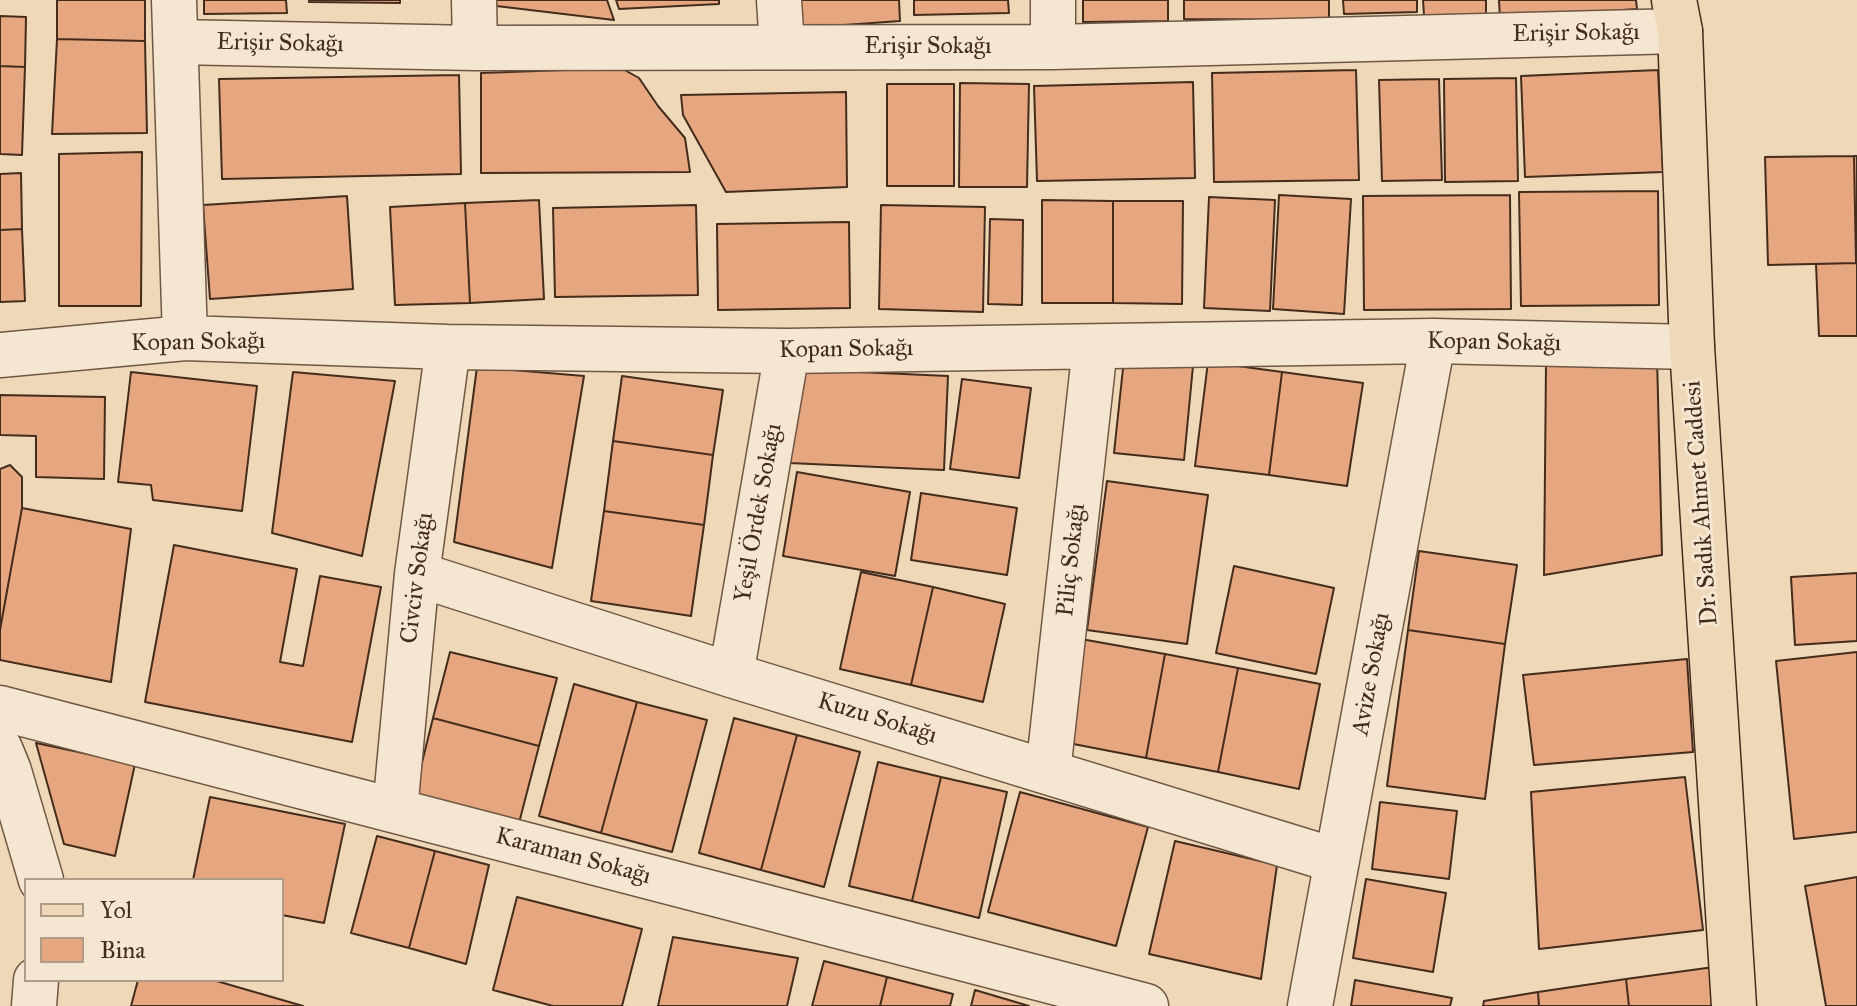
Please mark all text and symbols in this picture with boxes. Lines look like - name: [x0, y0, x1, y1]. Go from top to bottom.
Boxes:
- street label: Erişir Sokağı: [1512, 18, 1640, 50]
- street label: Erişir Sokağı: [216, 28, 344, 60]
- street label: Erişir Sokağı: [864, 33, 992, 61]
- street label: Kopan Sokağı: [131, 327, 265, 359]
- street label: Kopan Sokağı: [1427, 327, 1561, 359]
- street label: Kopan Sokağı: [779, 334, 913, 366]
- street label: Dr. Sadık Ahmet Caddesi: [1679, 379, 1725, 627]
- street label: Yeşil Ördek Sokağı: [729, 421, 789, 605]
- street label: Piliç Sokağı: [1052, 502, 1092, 618]
- street label: Civciv Sokağı: [396, 511, 440, 645]
- street label: Avize Sokağı: [1347, 610, 1397, 738]
- street label: Kuzu Sokağı: [814, 687, 940, 751]
- street label: Karaman Sokağı: [492, 822, 654, 892]
- legend: [24, 878, 284, 982]
- text: Yol: [100, 895, 132, 925]
- text: Bina: [100, 935, 146, 965]

